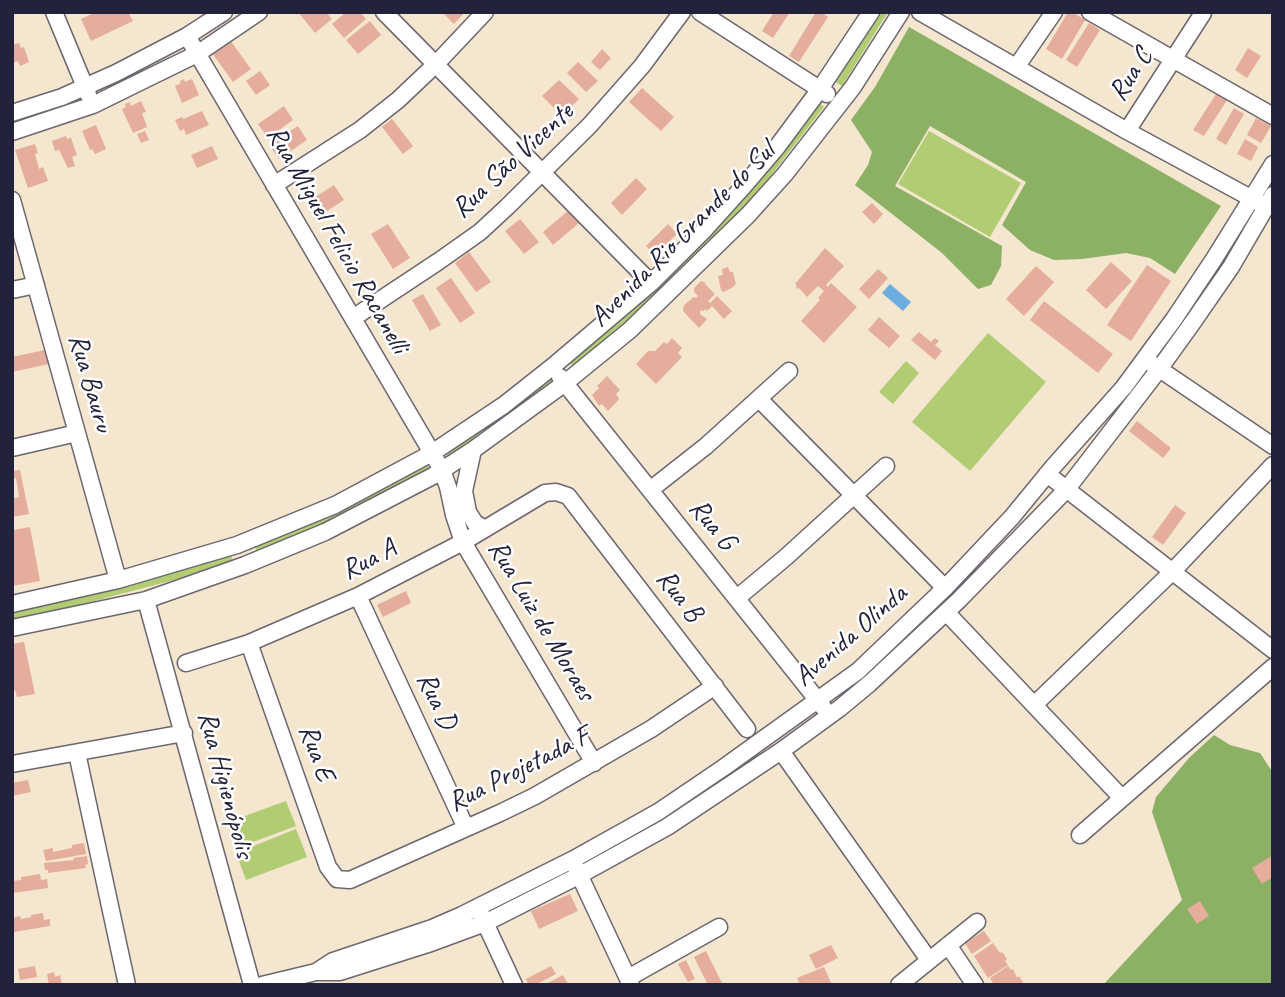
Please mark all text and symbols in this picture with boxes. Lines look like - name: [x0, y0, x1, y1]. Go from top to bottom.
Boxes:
- street label: Rua C: [1102, 42, 1160, 108]
- street label: Rua São Vicente: [445, 96, 581, 226]
- street label: Rua Miguel Felicio Racanelli: [258, 120, 416, 360]
- street label: Avenida Rio Grande do Sul: [584, 136, 782, 334]
- street label: Rua Bauru: [60, 330, 120, 436]
- street label: Rua G: [681, 493, 743, 557]
- street label: Rua A: [336, 532, 402, 588]
- street label: Rua Luiz de Moraes: [480, 535, 602, 707]
- street label: Rua B: [648, 563, 710, 629]
- street label: Avenida Olinda: [788, 578, 914, 694]
- street label: Rua D: [408, 667, 464, 735]
- street label: Rua Higienópolis: [189, 708, 261, 862]
- street label: Rua E: [290, 720, 342, 786]
- street label: Rua Projetada F: [443, 720, 595, 820]

